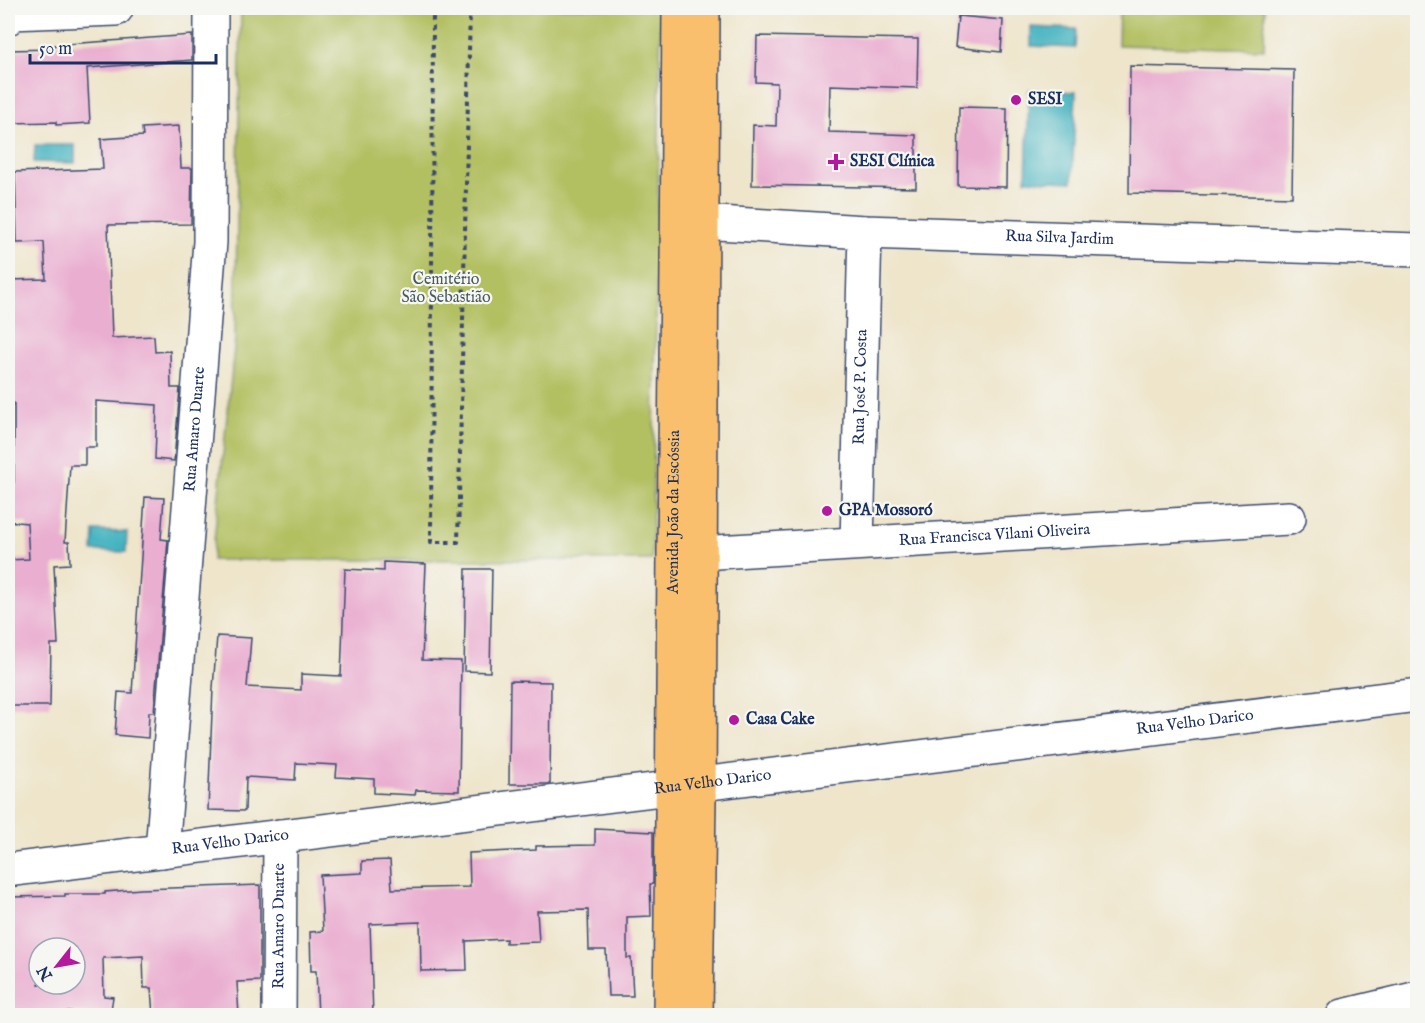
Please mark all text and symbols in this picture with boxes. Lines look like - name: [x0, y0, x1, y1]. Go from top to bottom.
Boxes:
- scale bar: [30, 27, 216, 65]
- text: 50 m: [39, 38, 72, 61]
- place label: SESI: [1028, 90, 1062, 110]
- marker: SESI: [1009, 93, 1023, 107]
- place label: SESI Clínica: [850, 152, 936, 172]
- marker: SESI Clínica: [827, 153, 845, 171]
- street label: Rua Silva Jardim: [1005, 227, 1114, 250]
- park label: Cemitério São Sebastião: [401, 270, 491, 308]
- street label: Rua José P. Costa: [850, 329, 872, 445]
- street label: Rua Amaro Duarte: [180, 366, 210, 493]
- street label: Avenida João da Escóssia: [664, 430, 685, 595]
- place label: GPA Mossoró: [839, 501, 933, 521]
- marker: GPA Mossoró: [820, 504, 834, 518]
- street label: Rua Francisca Vilani Oliveira: [898, 520, 1091, 551]
- street label: Rua Velho Darico: [1135, 705, 1255, 740]
- place label: Casa Cake: [746, 710, 815, 730]
- marker: Casa Cake: [727, 713, 741, 727]
- street label: Rua Velho Darico: [653, 765, 773, 800]
- street label: Rua Velho Darico: [170, 825, 291, 860]
- street label: Rua Amaro Duarte: [269, 863, 290, 989]
- north arrow: [27, 936, 87, 996]
- text: N: [34, 961, 59, 985]

